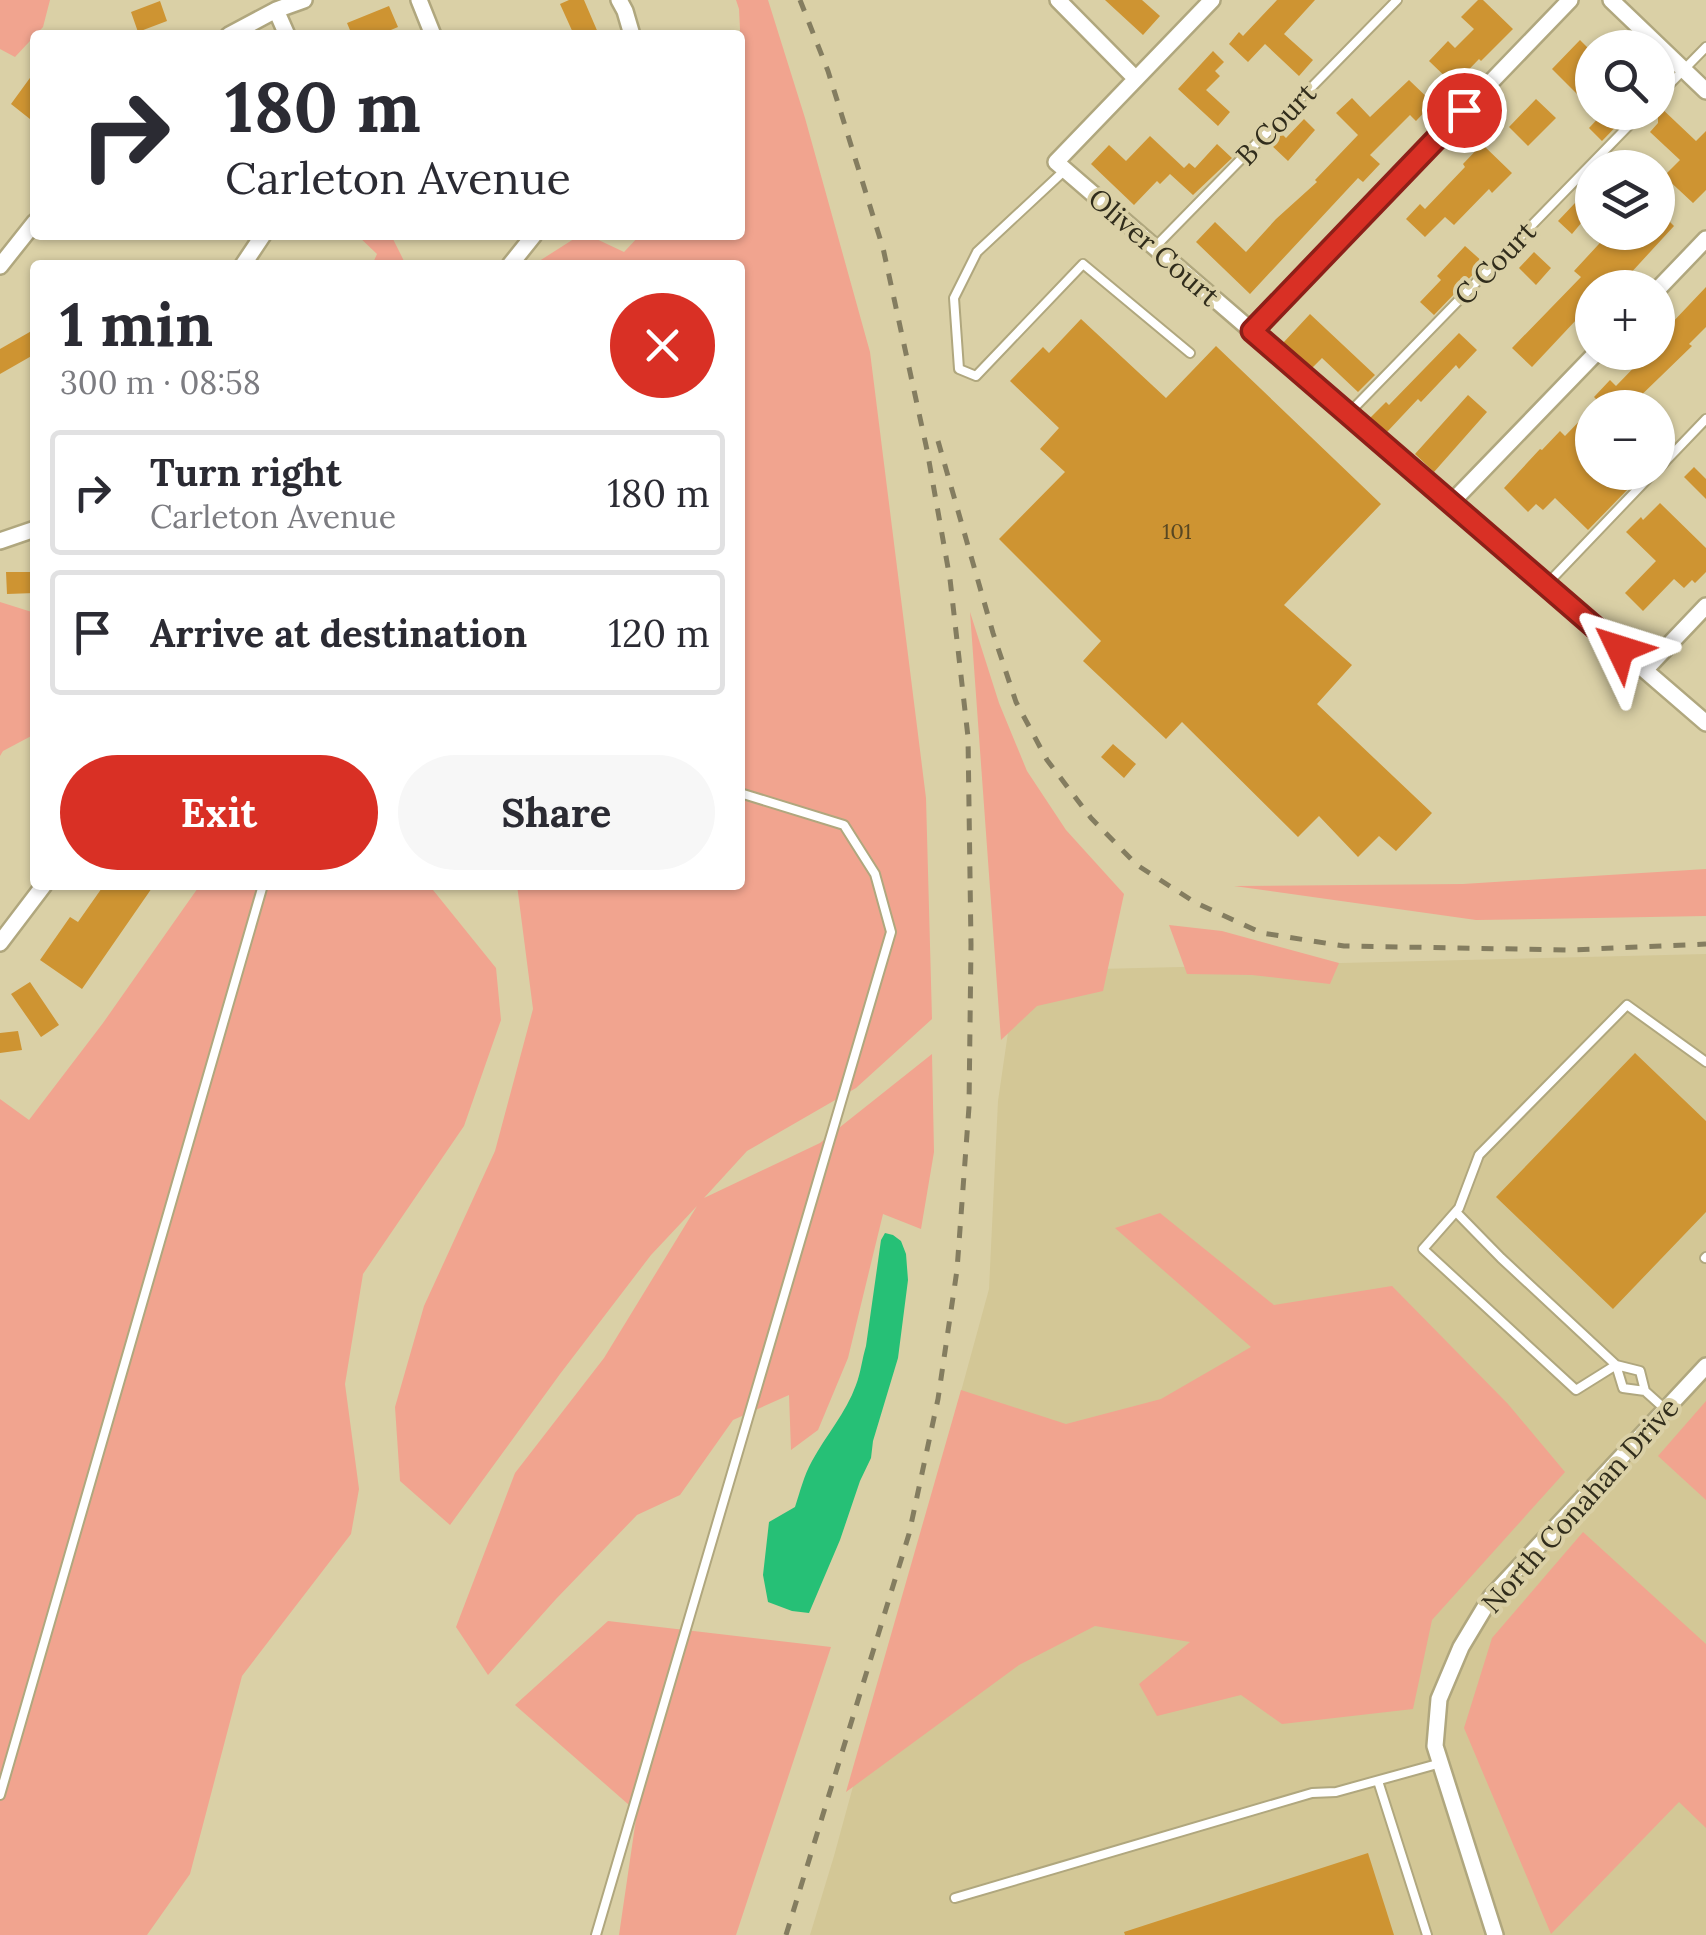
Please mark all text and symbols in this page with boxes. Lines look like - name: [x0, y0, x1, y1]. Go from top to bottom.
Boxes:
- map controls: [1575, 30, 1675, 490]
- button: search: [1575, 30, 1675, 130]
- text: 180 m: [225, 62, 421, 151]
- pin: [1422, 68, 1507, 153]
- icon: right: [60, 70, 190, 200]
- street label: B Court: [1228, 75, 1324, 173]
- icon: arrive: [1437, 83, 1492, 138]
- text: Carleton Avenue: [225, 149, 571, 206]
- button: layers: [1575, 150, 1675, 250]
- street label: Oliver Court: [1081, 180, 1227, 314]
- street label: C Court: [1446, 213, 1544, 312]
- button: +: [1575, 270, 1675, 370]
- text: 1 min: [60, 286, 213, 362]
- button: close: [610, 293, 715, 398]
- text: 300 m · 08:58: [60, 362, 261, 403]
- button: −: [1575, 390, 1675, 490]
- text: Turn right: [150, 448, 341, 496]
- icon: right: [65, 465, 120, 520]
- text: 180 m: [607, 469, 710, 517]
- text: Carleton Avenue: [150, 496, 396, 537]
- house number: 101: [1162, 517, 1192, 545]
- position arrow: [1568, 597, 1672, 701]
- icon: arrive: [65, 605, 120, 660]
- text: Arrive at destination: [150, 609, 527, 657]
- text: 120 m: [608, 609, 710, 657]
- button: Exit: [60, 755, 378, 870]
- button: Share: [398, 755, 715, 870]
- street label: North Conahan Drive: [1474, 1390, 1686, 1620]

